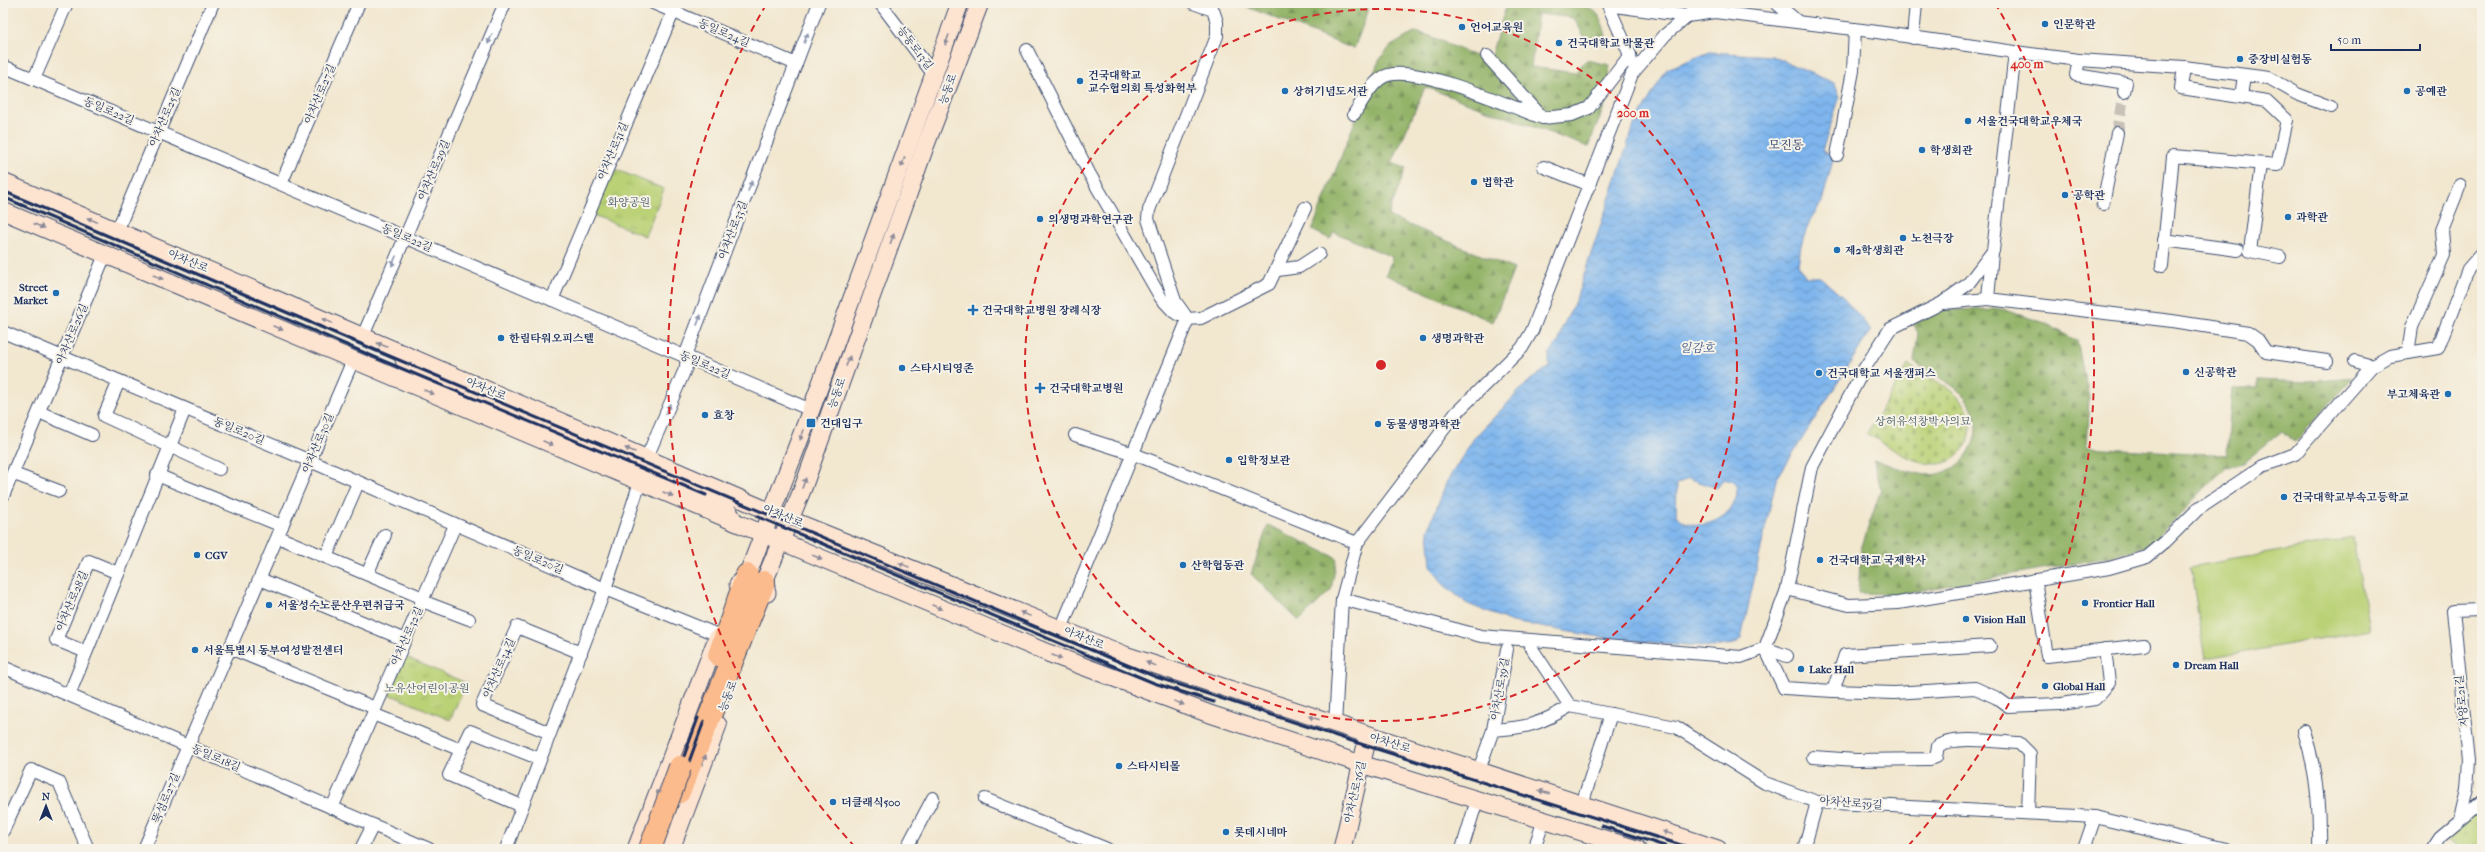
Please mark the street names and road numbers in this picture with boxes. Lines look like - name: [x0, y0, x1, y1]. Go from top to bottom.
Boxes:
- street label: 동일로24길: [696, 16, 752, 50]
- street label: 능동로13길: [894, 24, 936, 72]
- street label: 아차산로27길: [301, 62, 339, 126]
- street label: 능동로: [936, 71, 960, 106]
- street label: 아차산로25길: [147, 85, 183, 149]
- street label: 동일로22길: [82, 95, 136, 127]
- street label: 아차산로31길: [595, 120, 631, 182]
- street label: 아차산로29길: [415, 138, 453, 202]
- street label: 아차산로33길: [716, 199, 750, 261]
- street label: 동일로22길: [380, 222, 434, 254]
- street label: 아차산로: [166, 247, 210, 275]
- street label: 아차산로26길: [53, 302, 91, 366]
- street label: 동일로22길: [678, 349, 732, 381]
- street label: 아차산로: [464, 375, 508, 403]
- street label: 능동로: [825, 375, 849, 410]
- street label: 아차산로30길: [300, 411, 336, 475]
- street label: 동일로20길: [211, 415, 267, 447]
- street label: 아차산로: [761, 502, 805, 530]
- street label: 동일로20길: [510, 543, 566, 577]
- street label: 아차산로28길: [53, 569, 91, 633]
- street label: 아차산로32길: [388, 604, 426, 668]
- street label: 아차산로: [1062, 624, 1106, 652]
- street label: 아차산로34길: [480, 636, 518, 700]
- street label: 아차산로39길: [1488, 657, 1512, 721]
- street label: 자양로21길: [2453, 674, 2471, 728]
- street label: 능동로: [716, 678, 740, 713]
- street label: 아차산로: [1368, 731, 1413, 756]
- street label: 동일로18길: [190, 742, 242, 774]
- street label: 아차산로36길: [1342, 760, 1368, 824]
- street label: 뚝섬로27길: [150, 771, 182, 825]
- street label: 아차산로39길: [1819, 794, 1883, 812]

